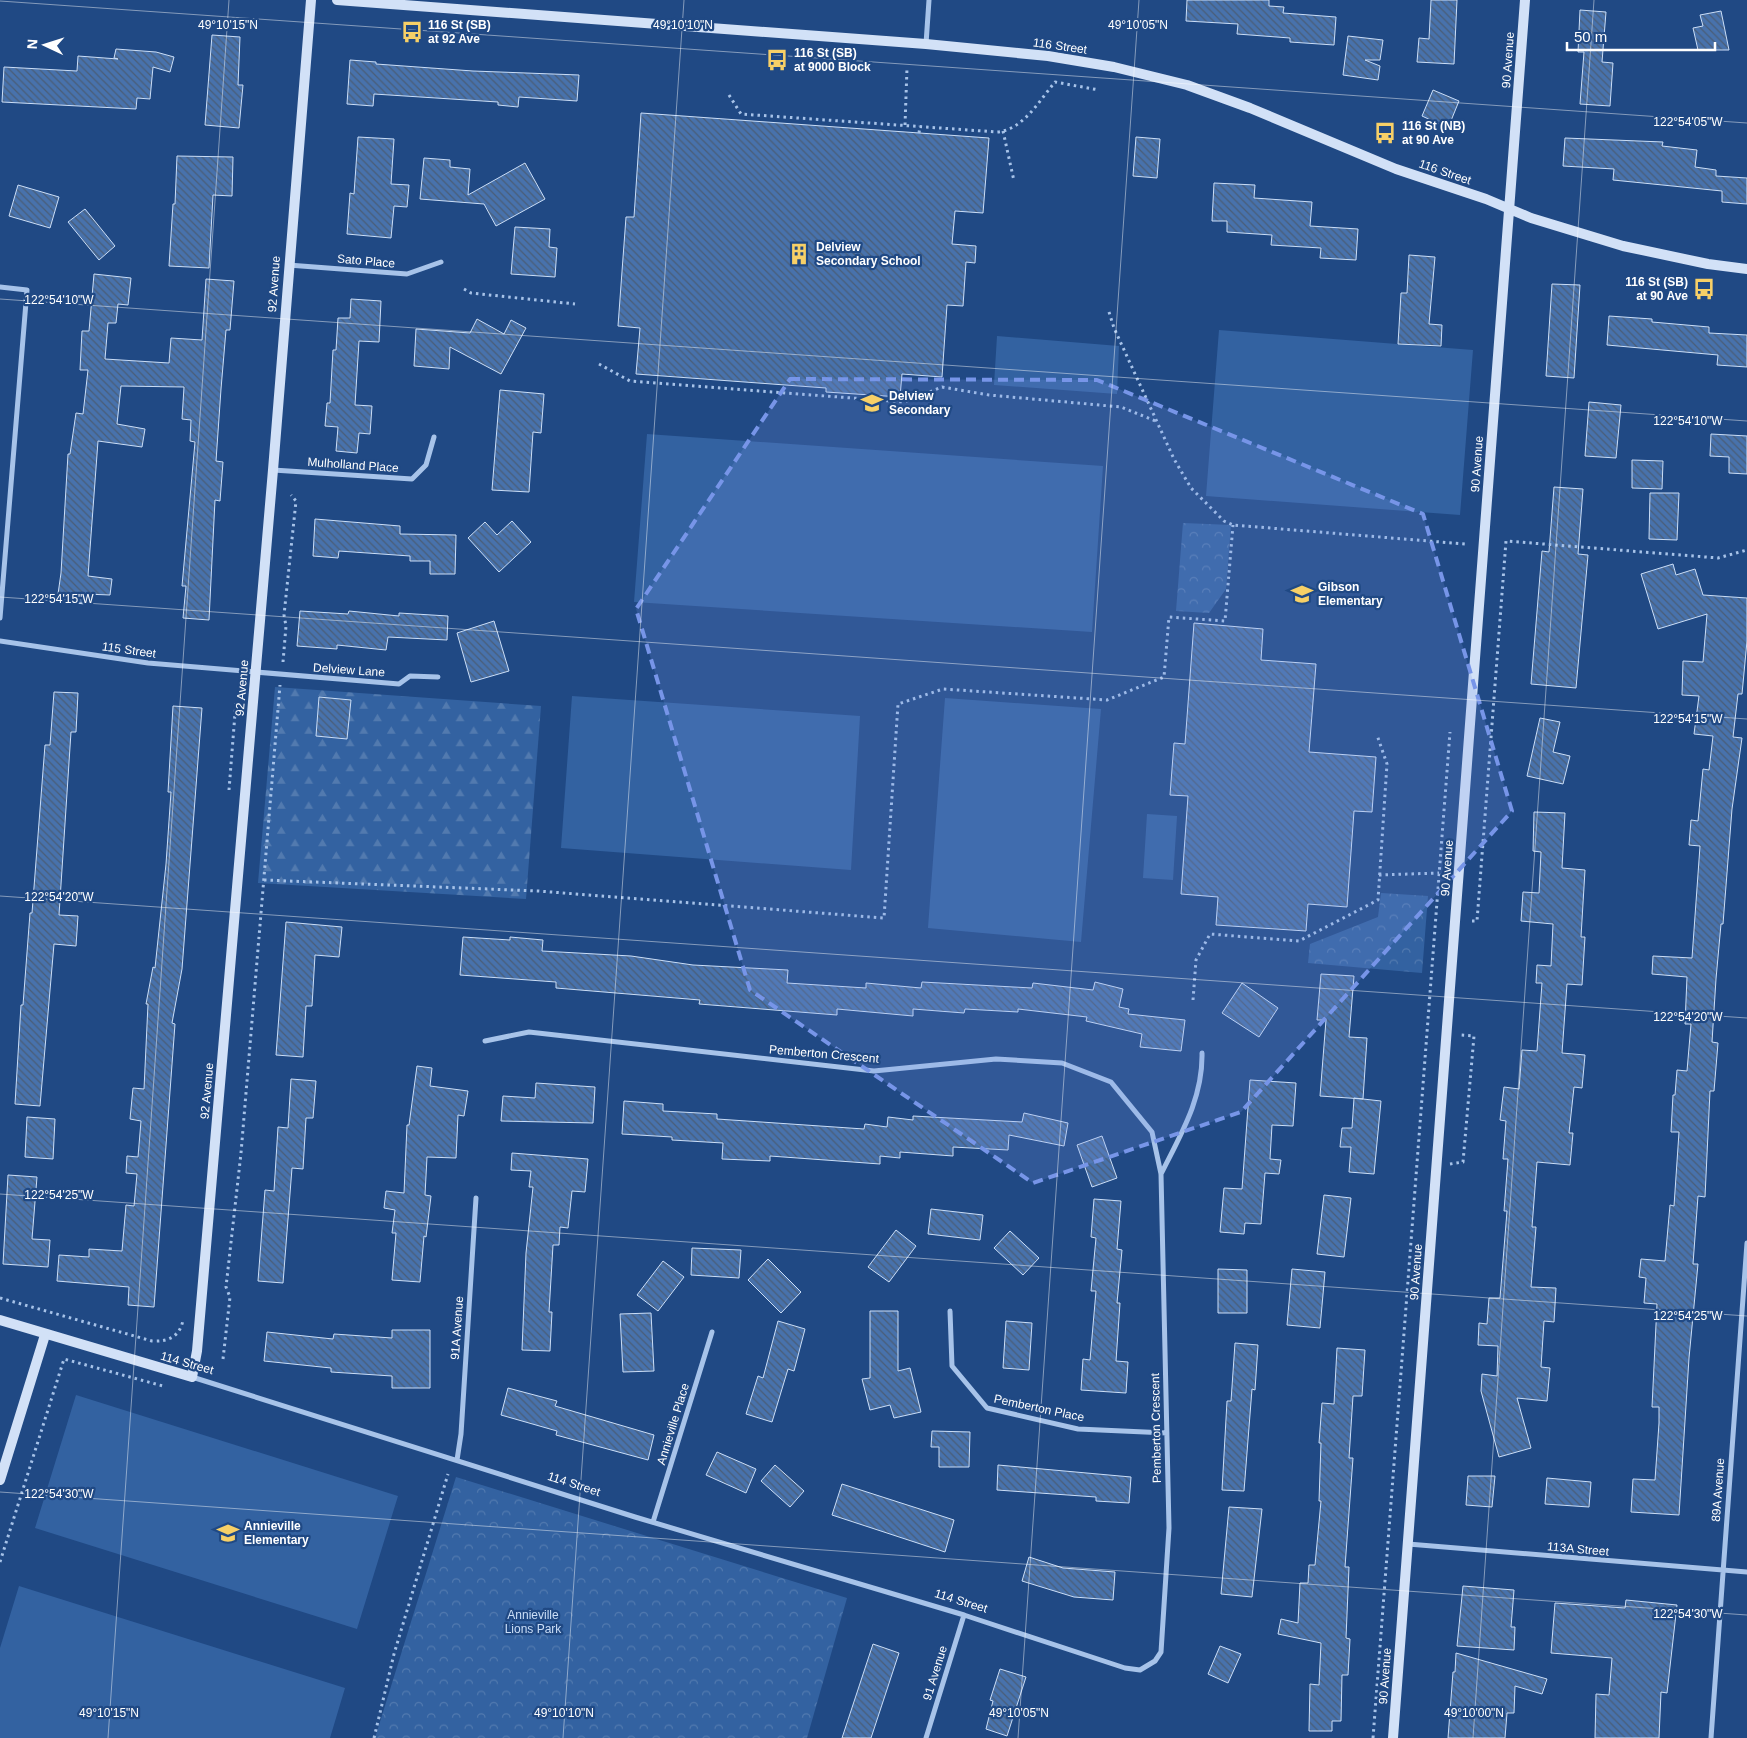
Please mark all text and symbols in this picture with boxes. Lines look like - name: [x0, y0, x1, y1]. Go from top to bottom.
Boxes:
- text: 49°10'15"N: [198, 18, 258, 32]
- place label: 116 St (SB) at 92 Ave: [428, 18, 491, 46]
- text: 49°10'10"N: [653, 18, 713, 32]
- text: 49°10'05"N: [1108, 18, 1168, 32]
- bus stop icon: 116 St (SB) at 92 Ave: [399, 19, 425, 45]
- north arrow: [20, 20, 70, 70]
- scale bar: [1567, 20, 1714, 52]
- text: 50 m: [1574, 28, 1607, 45]
- street label: 90 Avenue: [1499, 31, 1517, 89]
- street label: 116 Street: [1032, 35, 1089, 57]
- text: N: [24, 38, 40, 50]
- place label: 116 St (SB) at 9000 Block: [794, 46, 871, 74]
- bus stop icon: 116 St (SB) at 9000 Block: [764, 47, 790, 73]
- text: 122°54'05"W: [1653, 115, 1723, 129]
- place label: 116 St (NB) at 90 Ave: [1402, 119, 1465, 147]
- bus stop icon: 116 St (NB) at 90 Ave: [1372, 120, 1398, 146]
- street label: 116 Street: [1417, 157, 1474, 188]
- place label: Delview Secondary School: [816, 240, 921, 268]
- building icon: Delview Secondary School: [786, 241, 812, 267]
- street label: Sato Place: [336, 251, 396, 271]
- street label: 92 Avenue: [265, 255, 283, 313]
- place label: 116 St (SB) at 90 Ave: [1625, 275, 1688, 303]
- bus stop icon: 116 St (SB) at 90 Ave: [1691, 276, 1717, 302]
- text: 122°54'10"W: [24, 293, 94, 307]
- place label: Delview Secondary: [889, 389, 951, 417]
- school or university icon: Delview Secondary: [859, 390, 885, 416]
- text: 122°54'10"W: [1653, 414, 1723, 428]
- street label: 90 Avenue: [1468, 435, 1486, 493]
- street label: Mulholland Place: [307, 455, 399, 475]
- place label: Gibson Elementary: [1318, 580, 1383, 608]
- school or university icon: Gibson Elementary: [1289, 581, 1315, 607]
- text: 122°54'15"W: [24, 592, 94, 606]
- street label: 115 Street: [101, 639, 158, 661]
- street label: 92 Avenue: [233, 659, 251, 717]
- street label: Delview Lane: [313, 661, 386, 680]
- text: 122°54'15"W: [1653, 712, 1723, 726]
- street label: 90 Avenue: [1438, 839, 1456, 897]
- text: 122°54'20"W: [24, 890, 94, 904]
- text: 122°54'20"W: [1653, 1010, 1723, 1024]
- street label: Pemberton Crescent: [769, 1042, 880, 1066]
- street label: 92 Avenue: [198, 1062, 216, 1120]
- text: 122°54'25"W: [24, 1188, 94, 1202]
- street label: 90 Avenue: [1407, 1243, 1425, 1301]
- street label: 91A Avenue: [448, 1295, 466, 1360]
- text: 122°54'25"W: [1653, 1309, 1723, 1323]
- street label: 114 Street: [159, 1349, 216, 1377]
- street label: Pemberton Crescent: [1148, 1372, 1164, 1483]
- street label: Annieville Place: [654, 1381, 692, 1467]
- street label: Pemberton Place: [993, 1392, 1086, 1424]
- street label: 89A Avenue: [1709, 1457, 1727, 1522]
- street label: 114 Street: [546, 1469, 603, 1499]
- text: 122°54'30"W: [24, 1487, 94, 1501]
- place label: Annieville Elementary: [244, 1519, 309, 1547]
- school or university icon: Annieville Elementary: [215, 1520, 241, 1546]
- street label: 113A Street: [1547, 1539, 1610, 1559]
- street label: 114 Street: [933, 1586, 990, 1616]
- text: 122°54'30"W: [1653, 1607, 1723, 1621]
- park label: Annieville Lions Park: [505, 1608, 562, 1636]
- street label: 91 Avenue: [920, 1644, 950, 1702]
- street label: 90 Avenue: [1376, 1647, 1394, 1705]
- text: 49°10'15"N: [79, 1706, 139, 1720]
- text: 49°10'10"N: [534, 1706, 594, 1720]
- text: 49°10'05"N: [989, 1706, 1049, 1720]
- text: 49°10'00"N: [1444, 1706, 1504, 1720]

